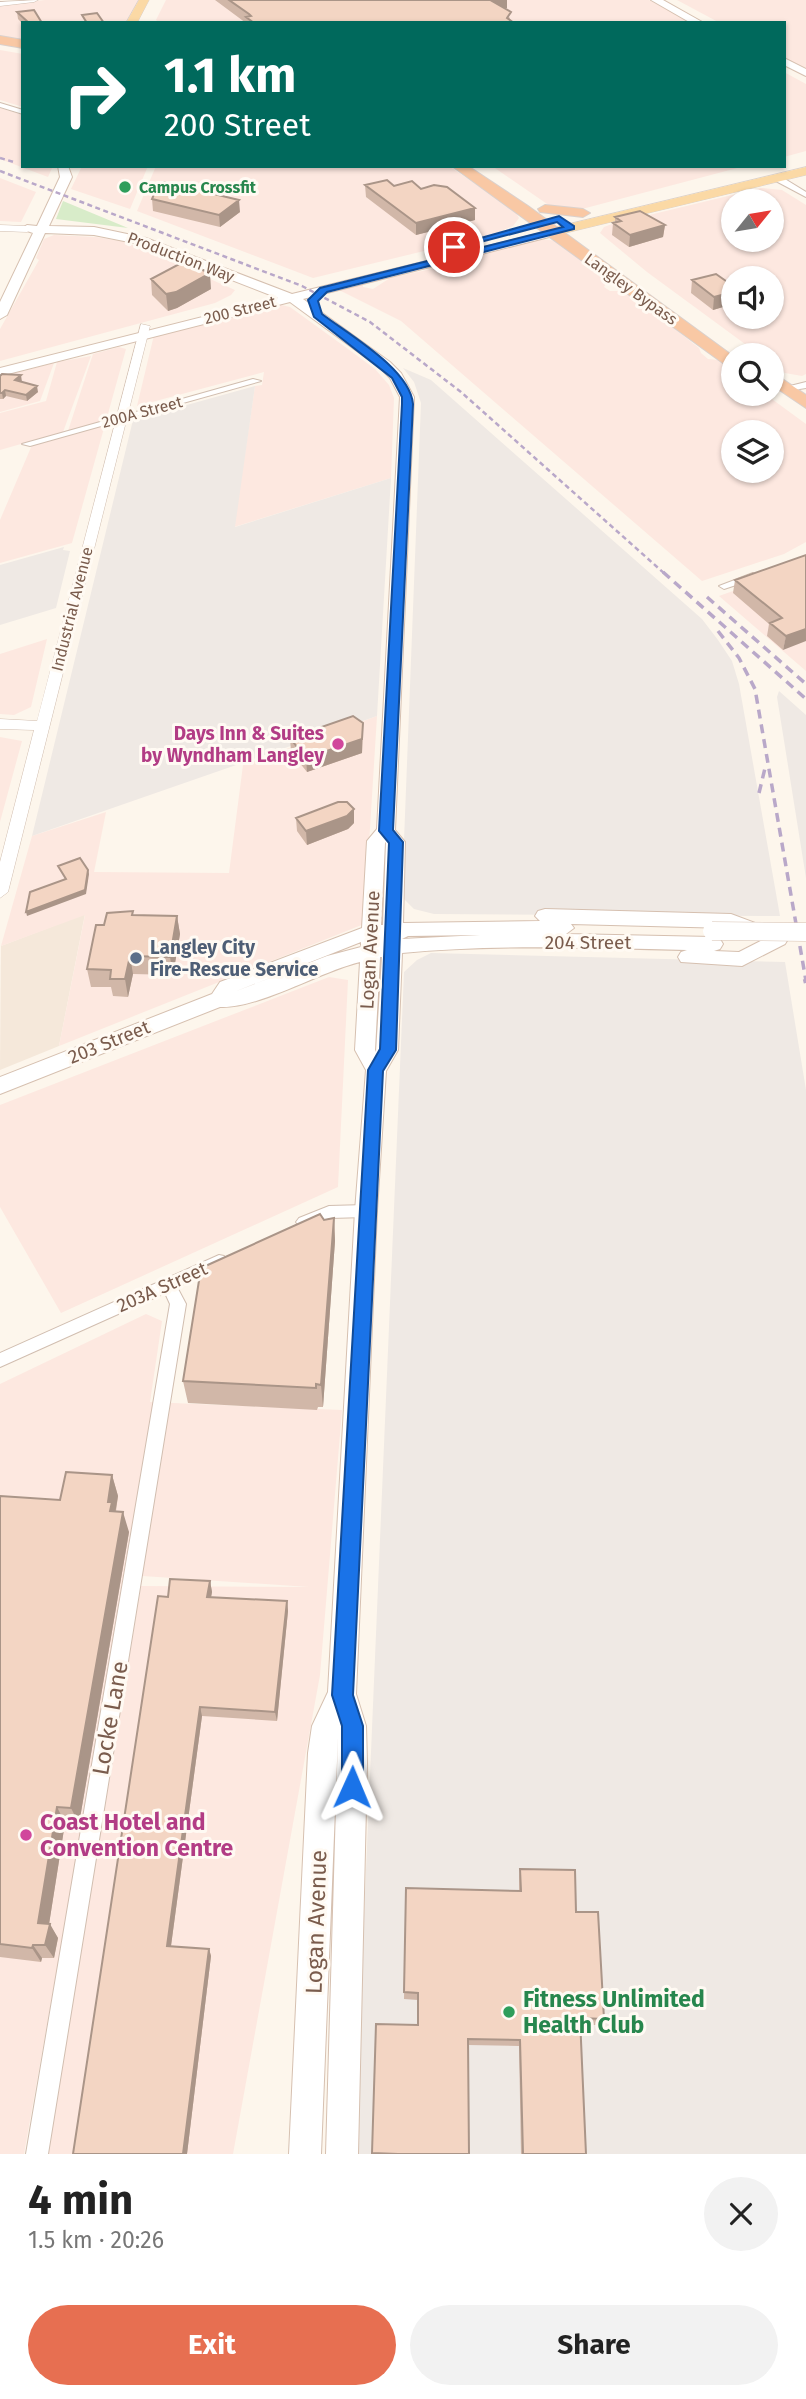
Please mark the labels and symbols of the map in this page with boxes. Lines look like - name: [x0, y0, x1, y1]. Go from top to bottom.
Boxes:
- place label: Campus Crossfit: [139, 178, 257, 197]
- marker: Campus Crossfit: [117, 179, 133, 195]
- north arrow: [721, 189, 784, 252]
- pin: [424, 217, 484, 277]
- street label: Production Way: [125, 228, 237, 286]
- street label: Langley Bypass: [581, 249, 681, 329]
- street label: 200 Street: [202, 292, 278, 328]
- street label: 200A Street: [100, 392, 185, 432]
- street label: Industrial Avenue: [47, 545, 97, 673]
- place label: Days Inn & Suites by Wyndham Langley: [141, 722, 324, 767]
- marker: Days Inn & Suites by Wyndham Langley: [330, 736, 346, 752]
- street label: Logan Avenue: [355, 890, 385, 1010]
- street label: 204 Street: [545, 931, 631, 954]
- place label: Langley City Fire-Rescue Service: [150, 936, 319, 981]
- marker: Langley City Fire-Rescue Service: [128, 950, 144, 966]
- street label: 203 Street: [65, 1015, 153, 1069]
- street label: 203A Street: [113, 1257, 211, 1317]
- street label: Locke Lane: [86, 1659, 134, 1777]
- position arrow: [315, 1750, 389, 1824]
- place label: Coast Hotel and Convention Centre: [40, 1808, 234, 1862]
- marker: Coast Hotel and Convention Centre: [18, 1827, 34, 1843]
- street label: Logan Avenue: [299, 1849, 333, 1995]
- place label: Fitness Unlimited Health Club: [523, 1985, 705, 2039]
- marker: Fitness Unlimited Health Club: [501, 2004, 517, 2020]

